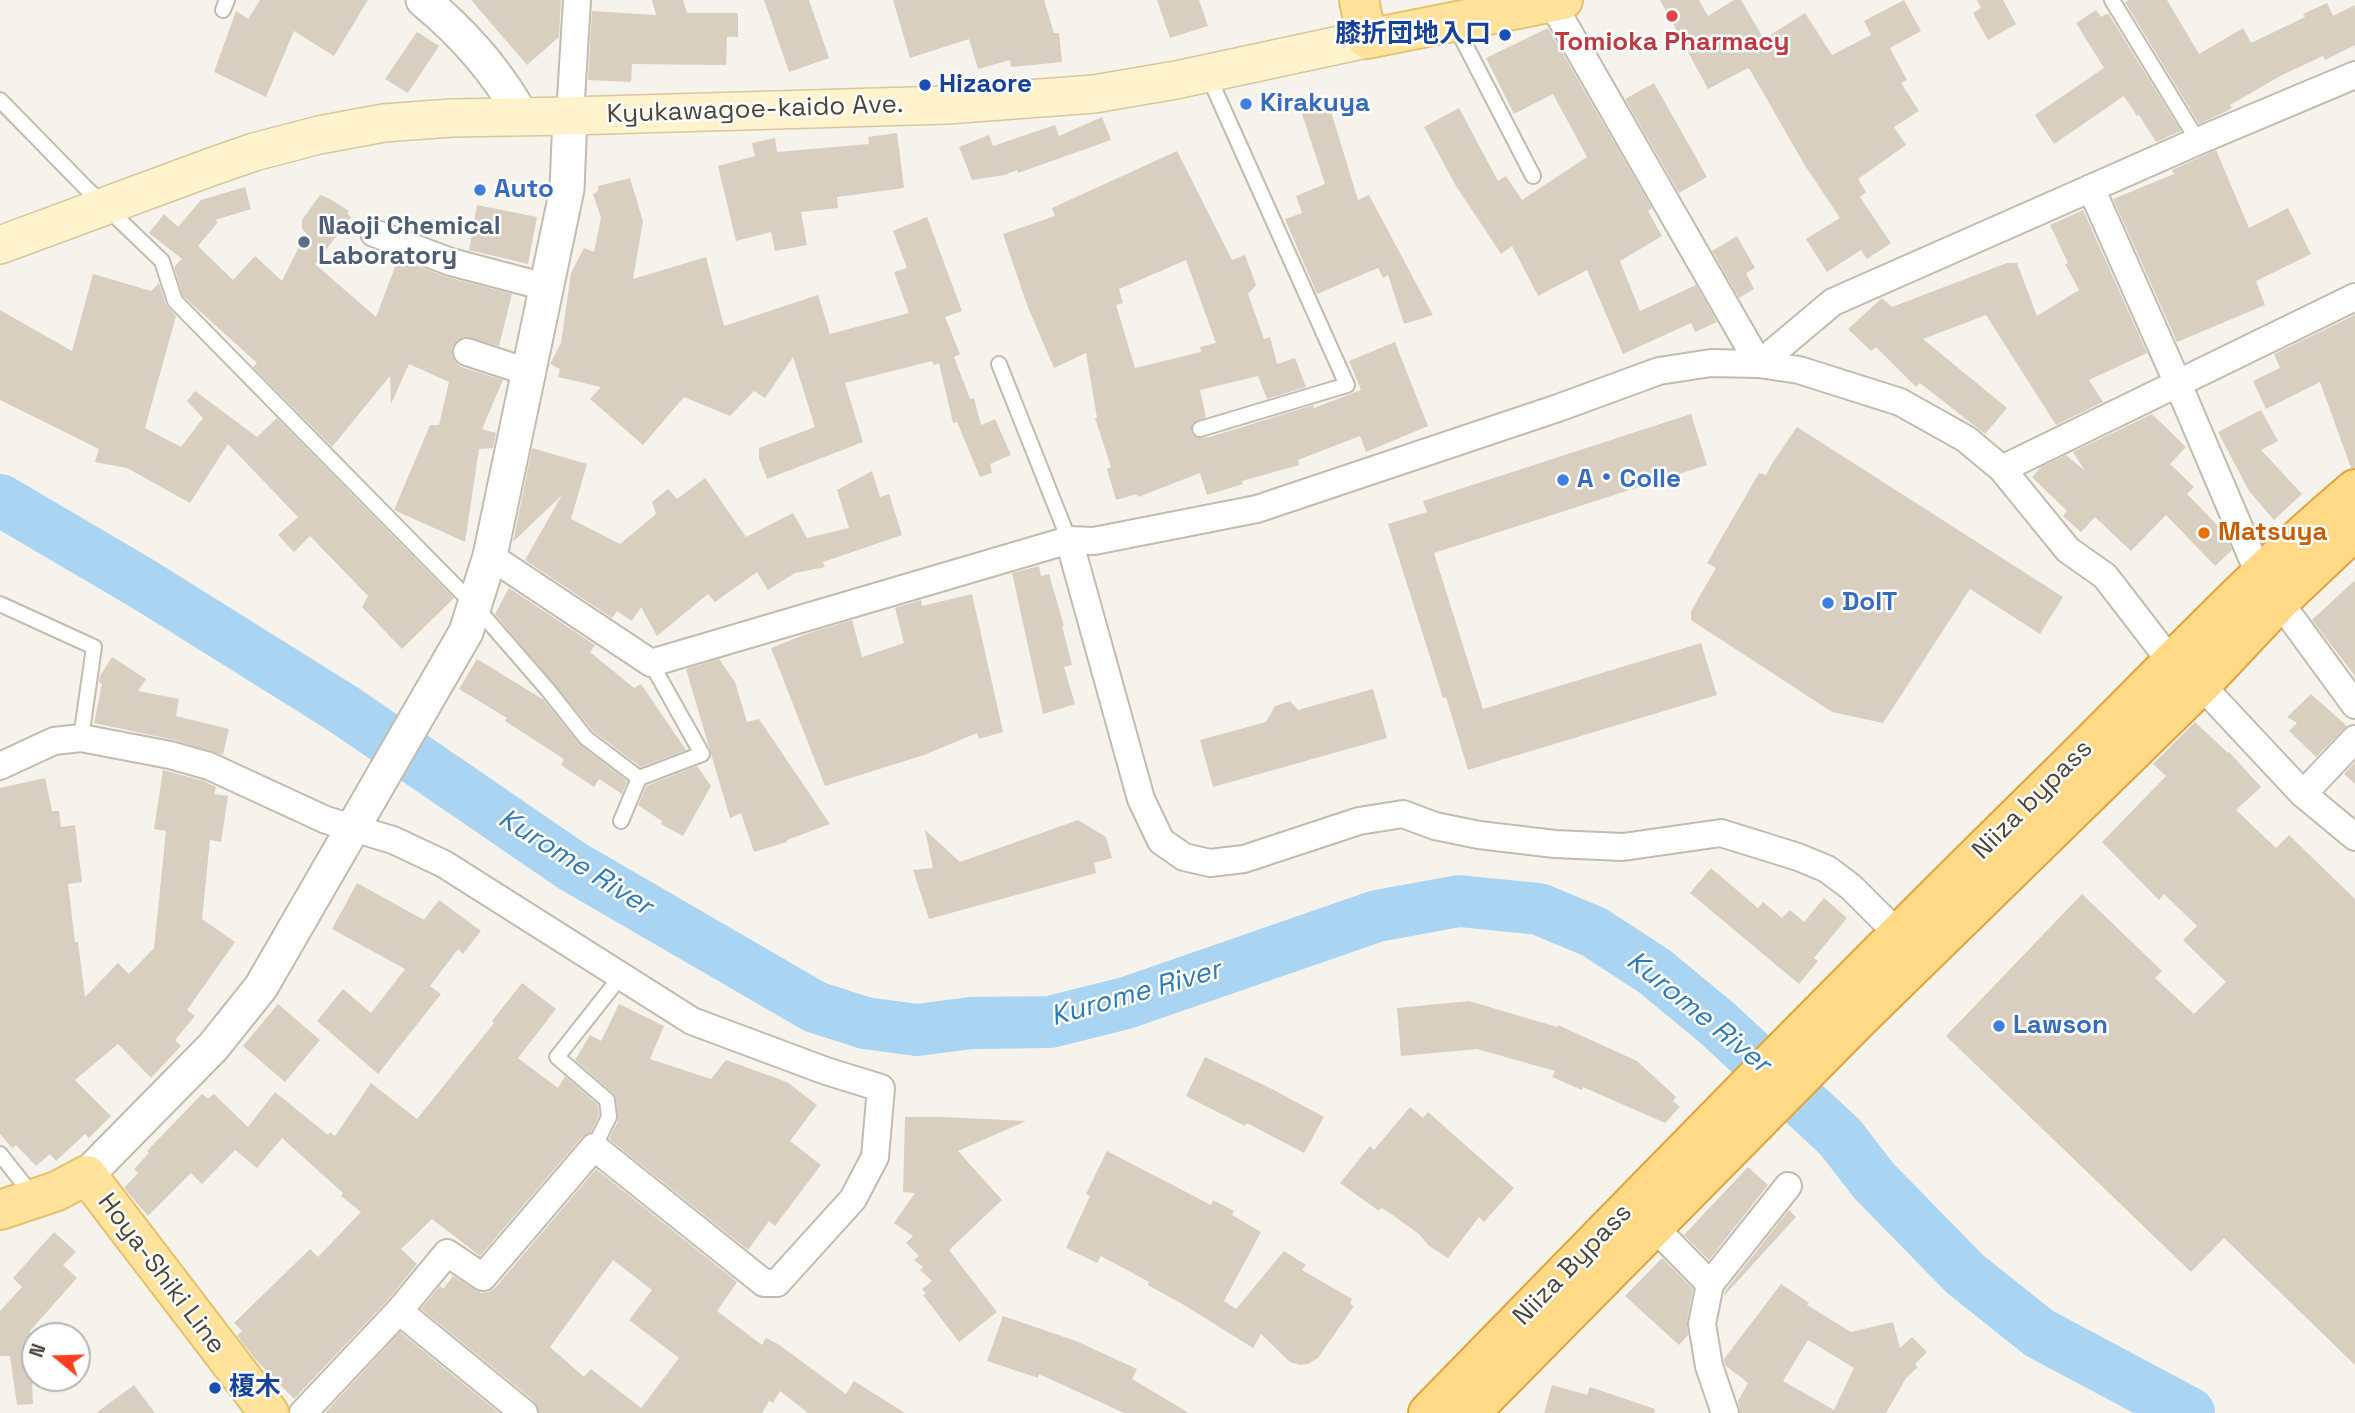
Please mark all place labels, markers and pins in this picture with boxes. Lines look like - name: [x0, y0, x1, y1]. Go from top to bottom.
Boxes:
- marker: Tomioka Pharmacy: [1664, 8, 1680, 24]
- place label: 膝折団地入口: [1335, 19, 1491, 51]
- marker: 膝折団地入口: [1497, 27, 1513, 43]
- place label: Tomioka Pharmacy: [1554, 27, 1790, 59]
- place label: Hizaore: [939, 69, 1032, 101]
- marker: Hizaore: [917, 77, 933, 93]
- place label: Kirakuya: [1260, 88, 1370, 120]
- marker: Kirakuya: [1238, 96, 1254, 112]
- place label: Auto: [494, 174, 554, 206]
- marker: Auto: [472, 182, 488, 198]
- place label: Naoji Chemical Laboratory: [318, 211, 501, 272]
- marker: Naoji Chemical Laboratory: [296, 234, 312, 250]
- place label: A・Colle: [1577, 464, 1681, 496]
- marker: A・Colle: [1555, 472, 1571, 488]
- place label: Matsuya: [2218, 517, 2328, 549]
- marker: Matsuya: [2196, 525, 2212, 541]
- place label: DoIT: [1842, 587, 1897, 619]
- marker: DoIT: [1820, 595, 1836, 611]
- place label: Lawson: [2013, 1010, 2108, 1042]
- marker: Lawson: [1991, 1018, 2007, 1034]
- place label: 榎木: [229, 1372, 281, 1404]
- marker: 榎木: [207, 1380, 223, 1396]

